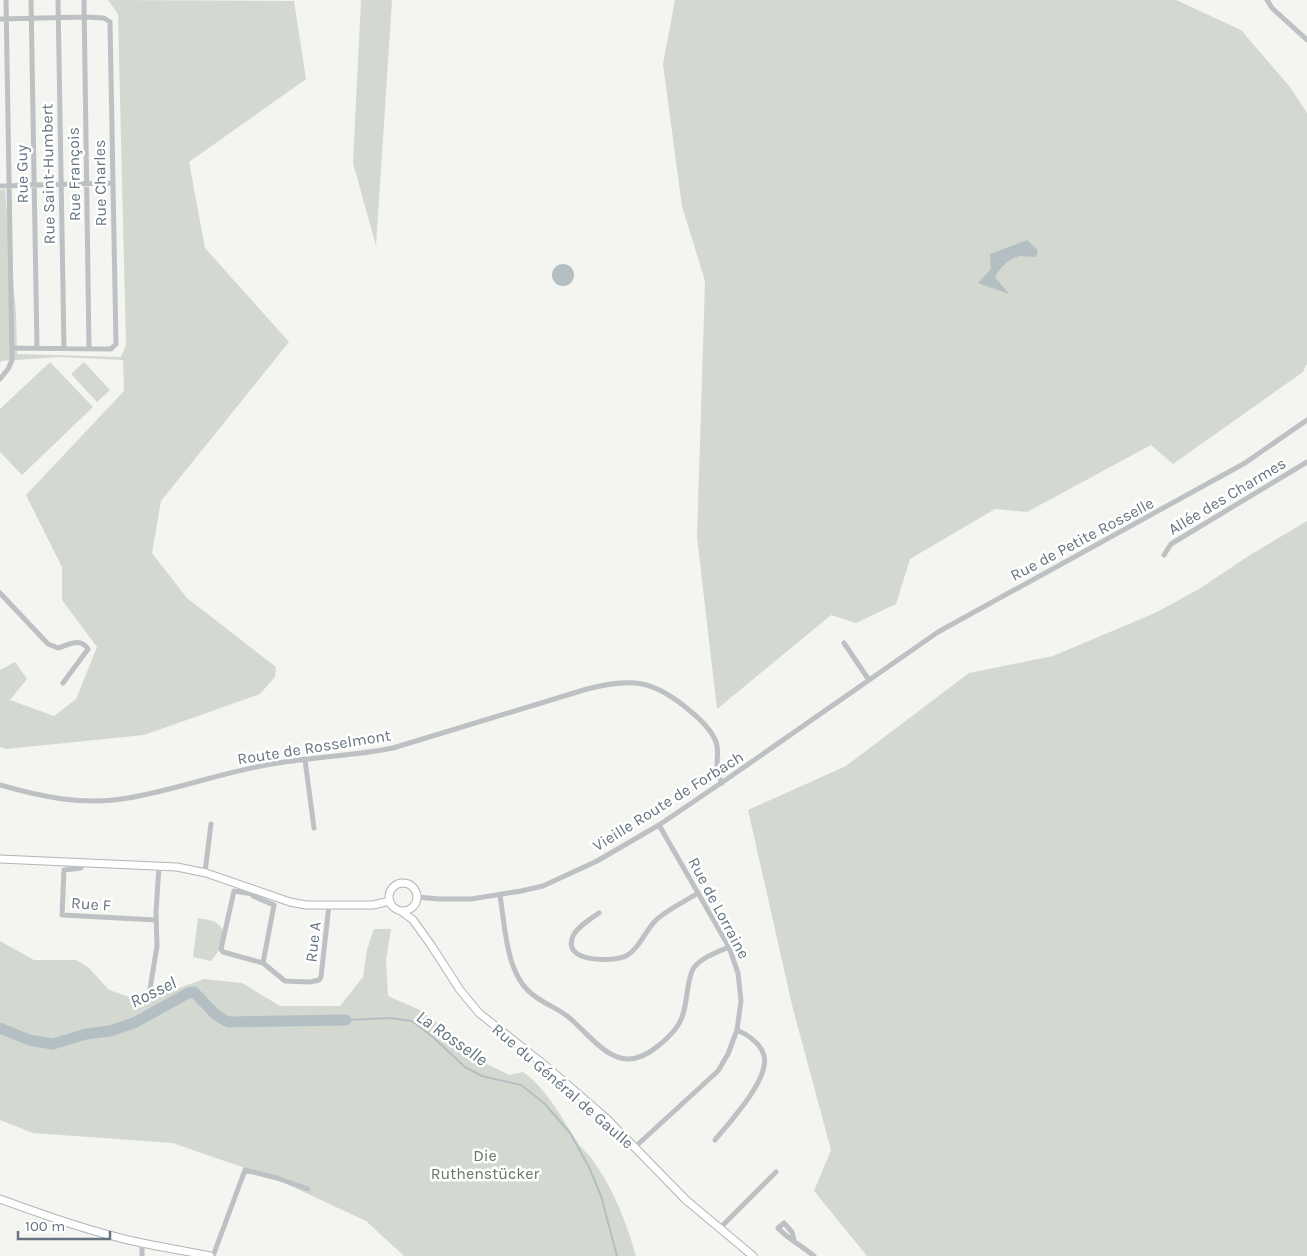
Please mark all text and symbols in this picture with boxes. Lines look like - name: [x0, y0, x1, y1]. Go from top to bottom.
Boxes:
- street label: Rue Saint-Humbert: [37, 103, 59, 245]
- street label: Rue François: [64, 127, 84, 221]
- street label: Rue Charles: [90, 140, 110, 226]
- street label: Rue Guy: [12, 144, 32, 204]
- street label: Allée des Charmes: [1165, 453, 1289, 539]
- street label: Rue de Petite Rosselle: [1007, 493, 1157, 585]
- street label: Route de Rosselmont: [236, 725, 392, 769]
- street label: Vieille Route de Forbach: [589, 747, 747, 855]
- street label: Rue de Lorraine: [684, 854, 754, 962]
- street label: Rue F: [70, 893, 112, 915]
- street label: Rue A: [301, 921, 325, 963]
- water label: Rossel: [126, 971, 180, 1013]
- water label: La Rosselle: [412, 1005, 492, 1071]
- street label: Rue du Général de Gaulle: [488, 1019, 638, 1153]
- park label: Die Ruthenstücker: [431, 1146, 539, 1183]
- scale bar: [18, 1208, 110, 1240]
- text: 100 m: [25, 1217, 65, 1235]

